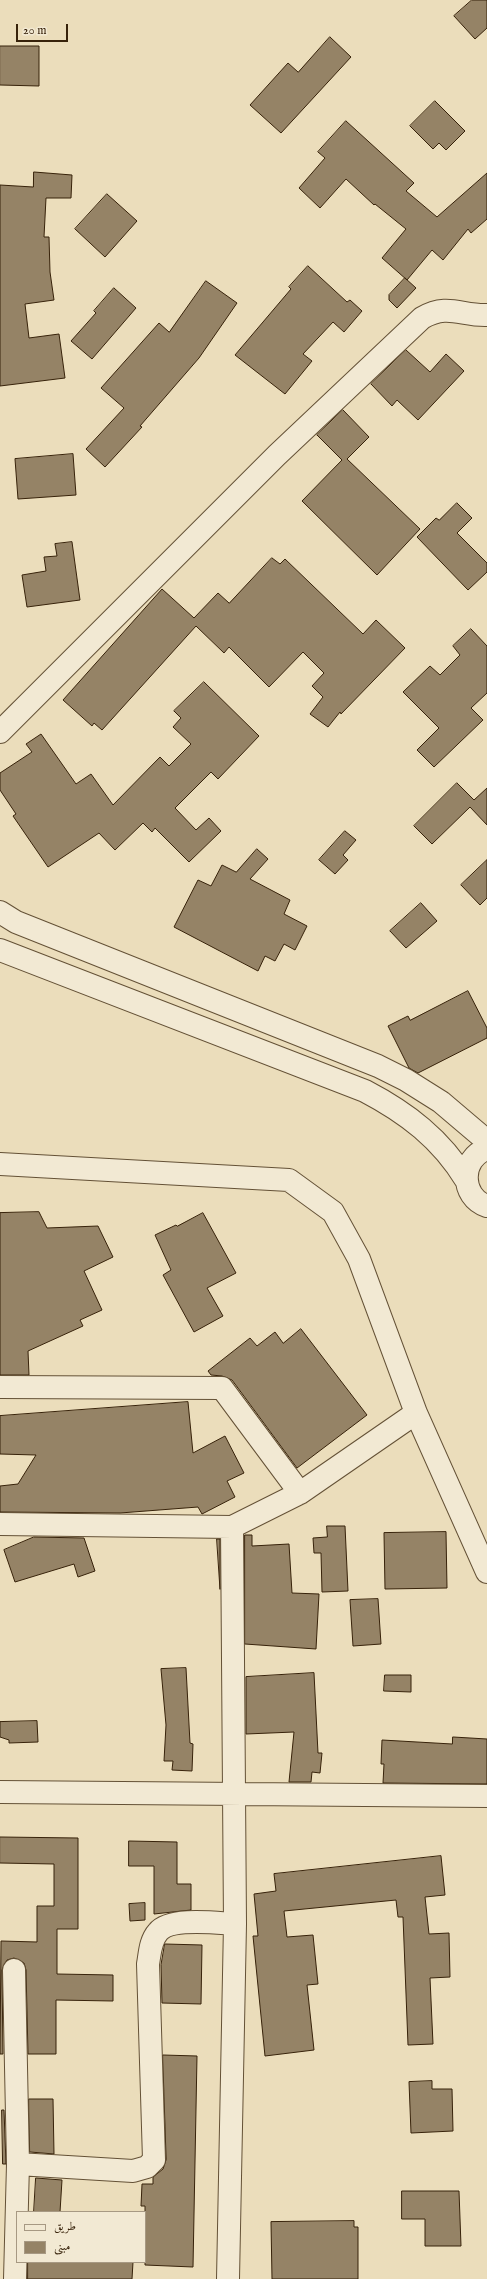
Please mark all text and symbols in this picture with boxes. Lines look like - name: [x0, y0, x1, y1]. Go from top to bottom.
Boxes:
- scale bar: [18, 16, 70, 42]
- text: 20 m: [23, 23, 46, 38]
- legend: [16, 2211, 146, 2263]
- text: طريق: [54, 2219, 76, 2234]
- text: مبنى: [54, 2239, 70, 2254]

